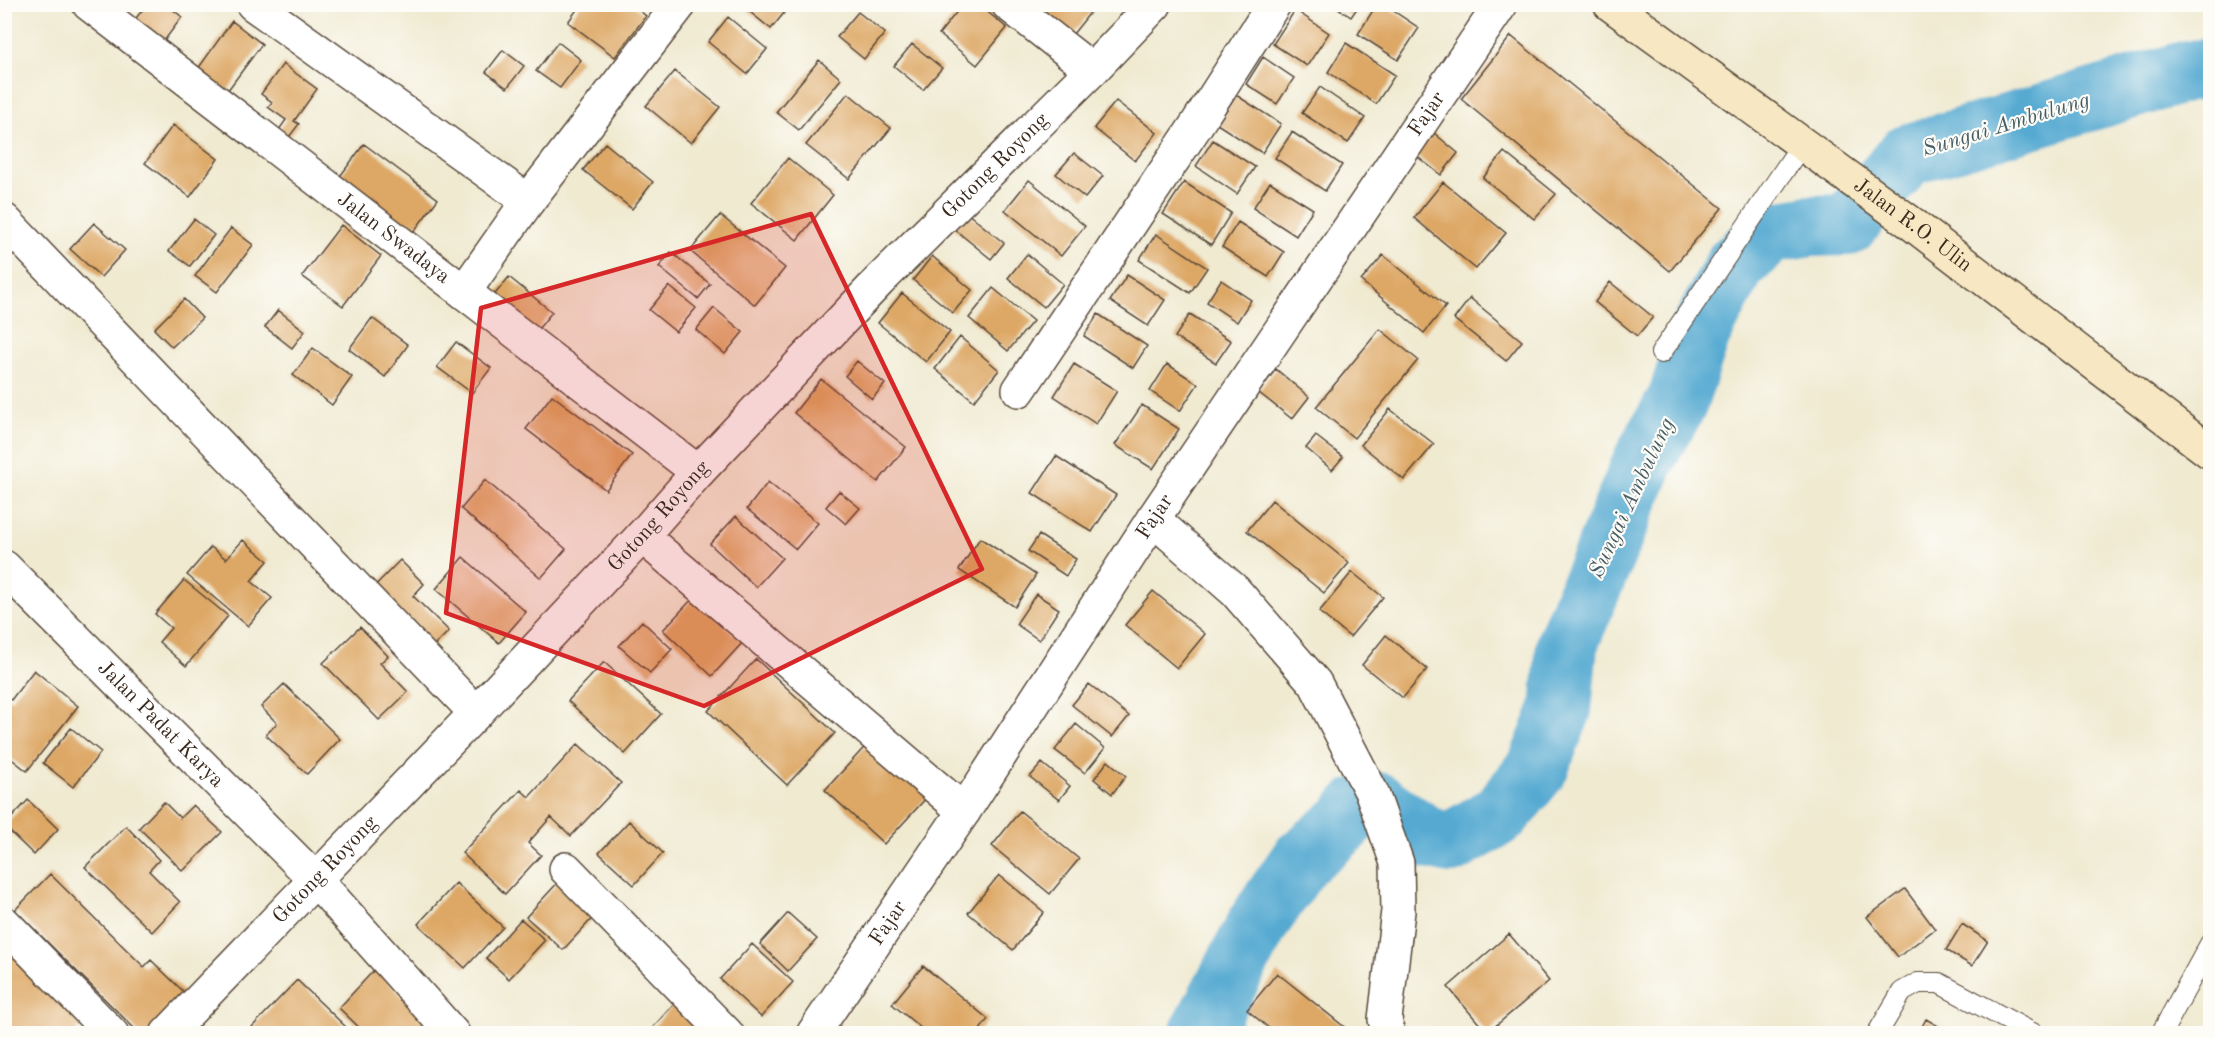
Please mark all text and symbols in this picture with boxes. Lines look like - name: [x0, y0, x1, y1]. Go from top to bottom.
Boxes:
- street label: Fajar: [1404, 87, 1449, 140]
- water label: Sungai Ambulung: [1920, 89, 2093, 161]
- street label: Gotong Royong: [938, 108, 1053, 223]
- street label: Jalan R.O. Ulin: [1850, 175, 1976, 276]
- street label: Jalan Swadaya: [333, 188, 454, 288]
- water label: Sungai Ambulung: [1585, 414, 1679, 581]
- street label: Gotong Royong: [604, 456, 714, 576]
- street label: Fajar: [1132, 490, 1177, 543]
- street label: Jalan Padat Karya: [94, 657, 228, 792]
- street label: Gotong Royong: [269, 811, 382, 928]
- street label: Fajar: [866, 897, 911, 949]

